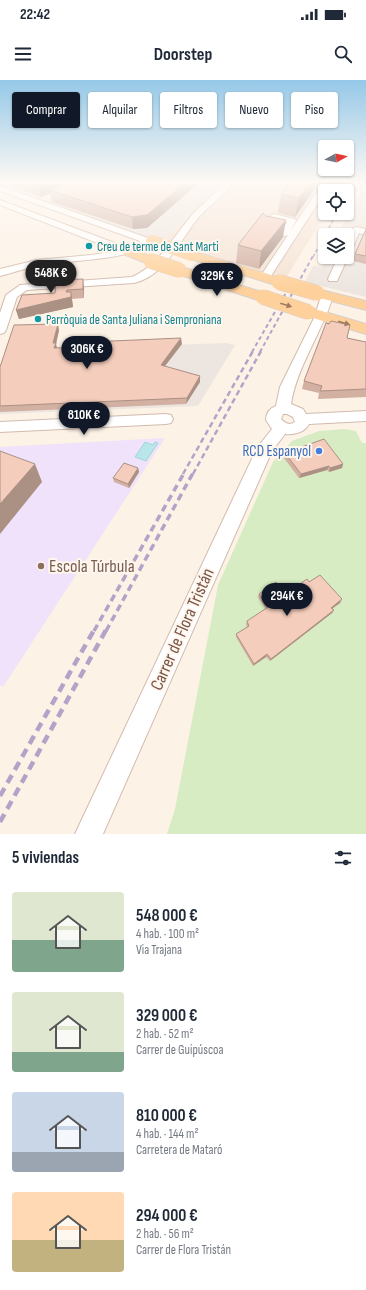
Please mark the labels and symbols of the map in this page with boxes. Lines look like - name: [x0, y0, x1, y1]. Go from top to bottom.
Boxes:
- north arrow: [318, 140, 354, 176]
- place label: Creu de terme de Sant Marti: [97, 239, 219, 255]
- marker: Creu de terme de Sant Marti: [84, 241, 94, 251]
- pin: 548K €: [18, 260, 84, 294]
- pin: 329K €: [184, 263, 250, 297]
- one-way arrow: [280, 302, 292, 308]
- place label: Parròquia de Santa Juliana i Semproniana: [46, 312, 222, 328]
- marker: Parròquia de Santa Juliana i Semproniana: [33, 314, 43, 324]
- one-way arrow: [338, 320, 350, 326]
- pin: 306K €: [54, 336, 120, 370]
- pin: 810K €: [51, 402, 117, 436]
- place label: RCD Espanyol: [243, 442, 311, 461]
- marker: RCD Espanyol: [314, 446, 324, 456]
- place label: Escola Túrbula: [49, 556, 135, 577]
- marker: Escola Túrbula: [36, 561, 46, 571]
- street label: Carrer de Flora Tristán: [146, 565, 219, 694]
- pin: 294K €: [254, 583, 320, 617]

